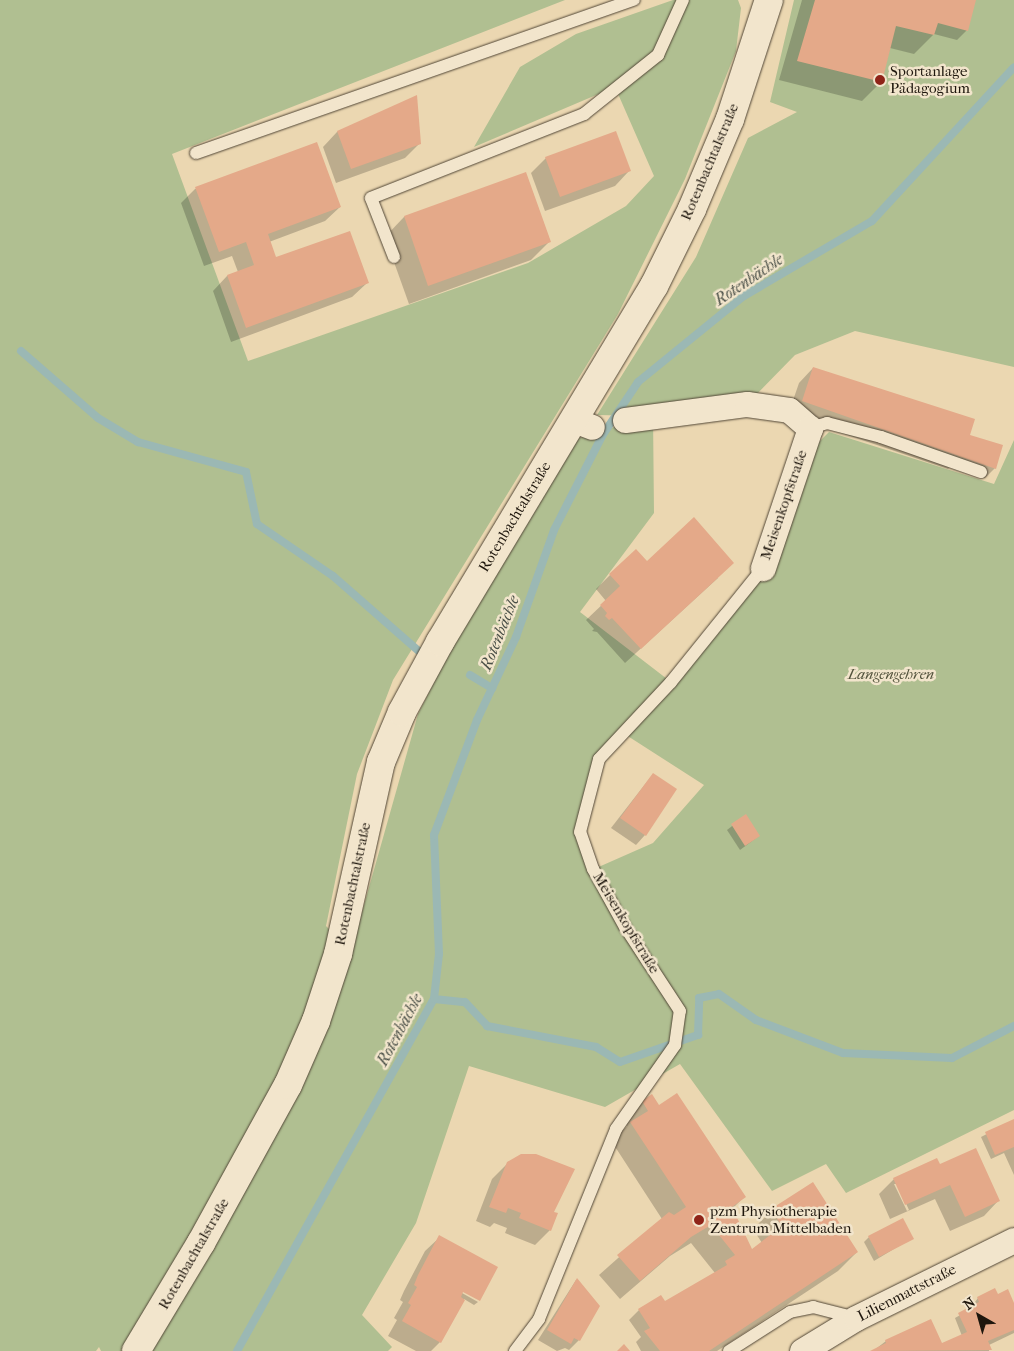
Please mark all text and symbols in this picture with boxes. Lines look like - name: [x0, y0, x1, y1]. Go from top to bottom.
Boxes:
- place label: Sportanlage Pädagogium: [890, 62, 970, 97]
- marker: Sportanlage Pädagogium: [874, 74, 886, 86]
- street label: Rotenbachtalstraße: [677, 101, 743, 223]
- water label: Rotenbächle: [711, 250, 787, 310]
- street label: Meisenkopfstraße: [757, 448, 811, 562]
- street label: Rotenbachtalstraße: [475, 459, 555, 575]
- water label: Rotenbächle: [476, 593, 524, 673]
- park label: Langengehren: [848, 666, 934, 684]
- street label: Rotenbachtalstraße: [331, 821, 375, 947]
- street label: Meisenkopfstraße: [589, 869, 663, 977]
- water label: Rotenbächle: [373, 991, 427, 1069]
- street label: Rotenbachtalstraße: [155, 1195, 233, 1313]
- place label: pzm Physiotherapie Zentrum Mittelbaden: [710, 1202, 851, 1237]
- marker: pzm Physiotherapie Zentrum Mittelbaden: [692, 1213, 706, 1227]
- street label: Lilienmattstraße: [855, 1260, 959, 1326]
- north arrow: [954, 1291, 1004, 1341]
- text: N: [960, 1294, 979, 1314]

